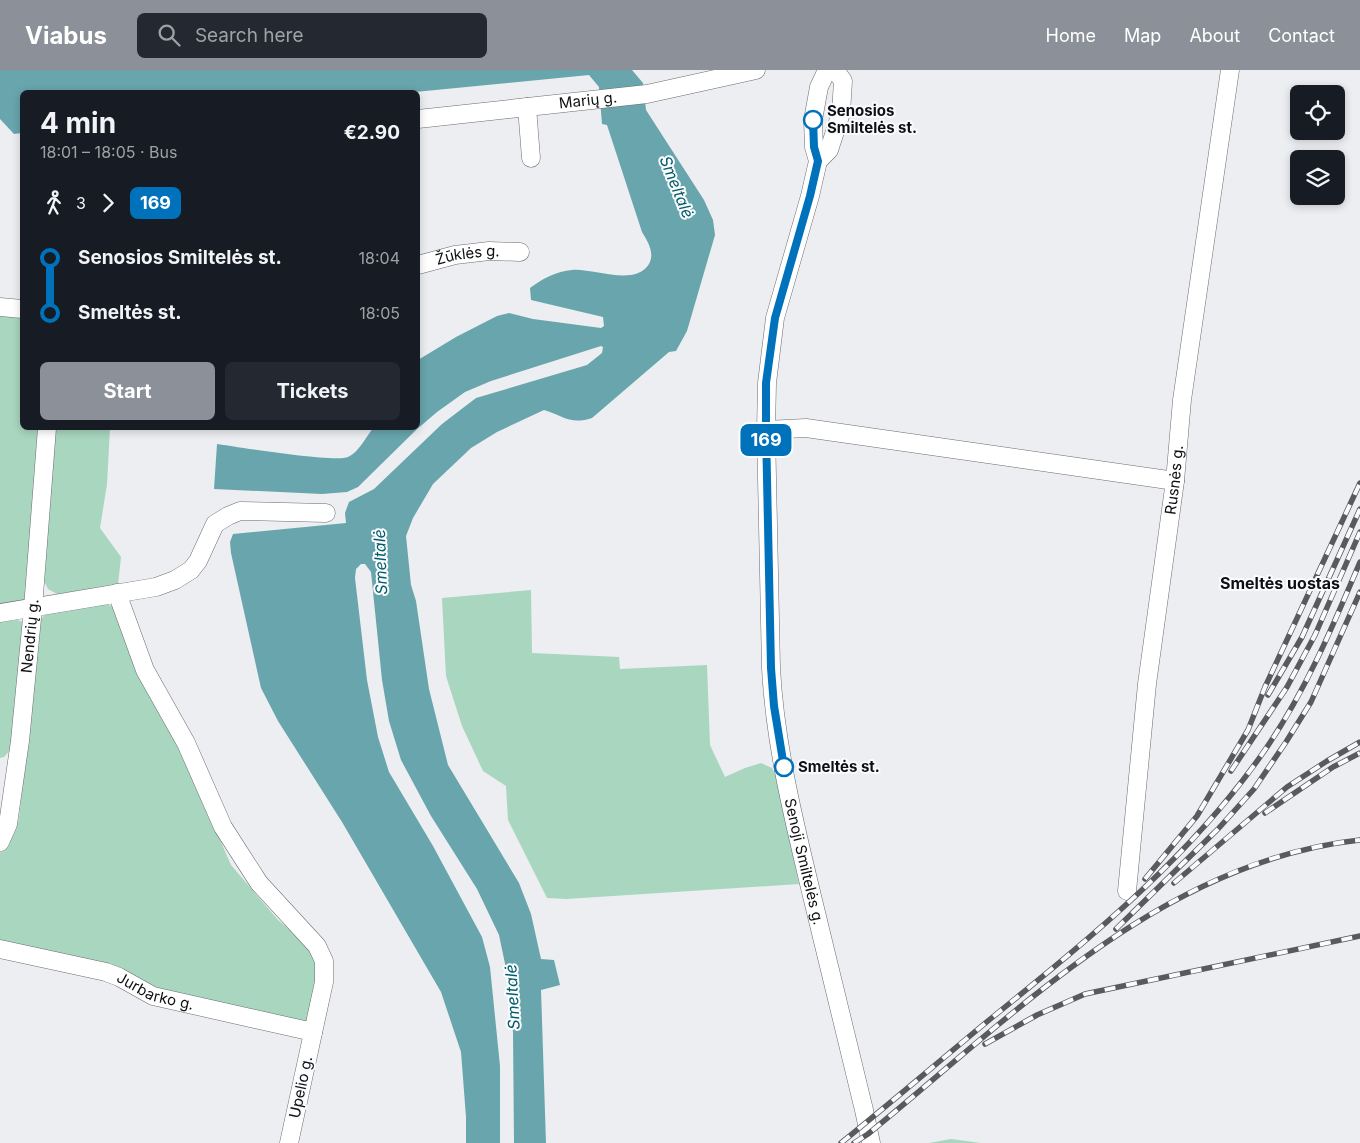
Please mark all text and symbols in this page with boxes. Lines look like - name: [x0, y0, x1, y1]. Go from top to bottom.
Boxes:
- search box: [137, 13, 487, 58]
- text: Viabus: [25, 21, 107, 50]
- icon: search: [155, 21, 183, 49]
- text: Search here: [195, 24, 304, 47]
- text: Home: [1046, 25, 1096, 46]
- text: Map: [1124, 25, 1161, 46]
- text: About: [1189, 25, 1240, 46]
- text: Contact: [1268, 25, 1335, 46]
- map controls: [1290, 85, 1345, 205]
- button: locate: [1290, 85, 1345, 140]
- street label: Marių g.: [558, 87, 618, 113]
- place label: Senosios Smiltelės st.: [827, 101, 917, 137]
- text: 4 min: [40, 106, 116, 140]
- marker: Senosios Smiltelės st.: [803, 110, 823, 130]
- text: €2.90: [344, 121, 400, 144]
- text: 18:01 – 18:05 · Bus: [40, 142, 177, 162]
- button: layers: [1290, 150, 1345, 205]
- water label: Smeltalė: [655, 153, 699, 221]
- icon: walk: [40, 189, 68, 217]
- icon: forward: [94, 189, 122, 217]
- text: 169: [140, 192, 171, 213]
- text: 3: [76, 193, 86, 213]
- street label: Žūklės g.: [433, 241, 500, 269]
- text: Senosios Smiltelės st.: [78, 246, 282, 269]
- text: 18:04: [359, 248, 400, 268]
- text: Smeltės st.: [78, 301, 182, 324]
- text: 18:05: [359, 303, 400, 323]
- button: Start: [40, 362, 215, 420]
- button: Tickets: [225, 362, 400, 420]
- line badge: 169: [737, 424, 795, 456]
- text: 169: [750, 429, 782, 450]
- street label: Rusnės g.: [1160, 444, 1187, 516]
- water label: Smeltalė: [369, 529, 391, 595]
- district label: Smeltės uostas: [1220, 573, 1340, 593]
- street label: Nendrių g.: [17, 598, 43, 674]
- marker: Smeltės st.: [774, 757, 794, 777]
- place label: Smeltės st.: [798, 757, 880, 776]
- street label: Senoji Smiltelės g.: [781, 796, 829, 927]
- water label: Smeltalė: [500, 964, 524, 1030]
- street label: Jurbarko g.: [114, 968, 196, 1014]
- street label: Upelio g.: [285, 1054, 316, 1120]

